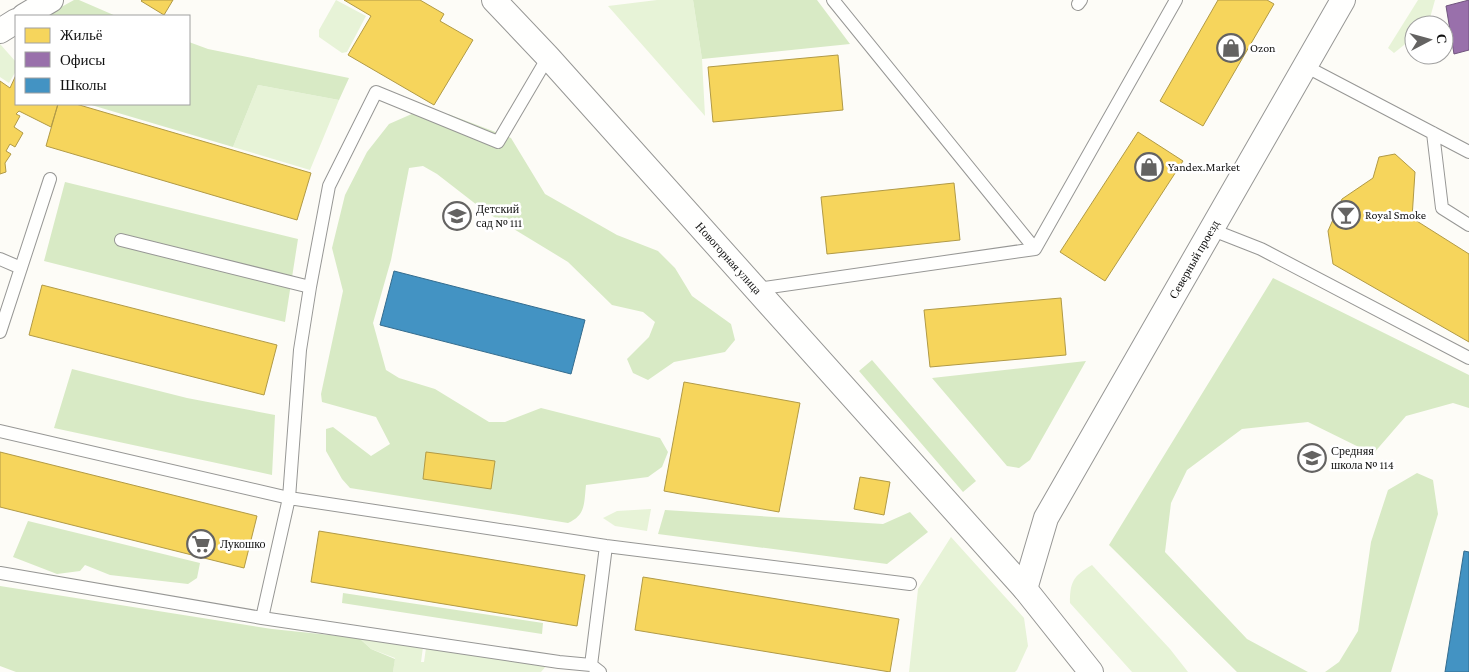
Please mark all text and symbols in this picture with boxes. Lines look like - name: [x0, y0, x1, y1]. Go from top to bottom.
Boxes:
- legend: [15, 15, 190, 105]
- north arrow: [1404, 15, 1454, 65]
- text: Жильё: [60, 27, 103, 43]
- shop icon: Ozon: [1216, 33, 1246, 63]
- text: С: [1433, 33, 1450, 45]
- place label: Ozon: [1250, 41, 1276, 55]
- text: Офисы: [60, 52, 105, 68]
- text: Школы: [60, 77, 107, 93]
- shop icon: Yandex.Market: [1134, 152, 1164, 182]
- place label: Yandex.Market: [1168, 160, 1241, 174]
- bar icon: Royal Smoke: [1331, 200, 1361, 230]
- school or university icon: Детский сад № 111: [442, 201, 472, 231]
- place label: Детский сад № 111: [476, 202, 522, 230]
- place label: Royal Smoke: [1365, 208, 1426, 222]
- street label: Северный проезд: [1166, 218, 1222, 301]
- street label: Новогорная улица: [693, 219, 765, 298]
- school or university icon: Средняя школа № 114: [1297, 443, 1327, 473]
- place label: Средняя школа № 114: [1331, 444, 1394, 472]
- supermarket icon: Лукошко: [186, 529, 216, 559]
- place label: Лукошко: [220, 537, 266, 551]

